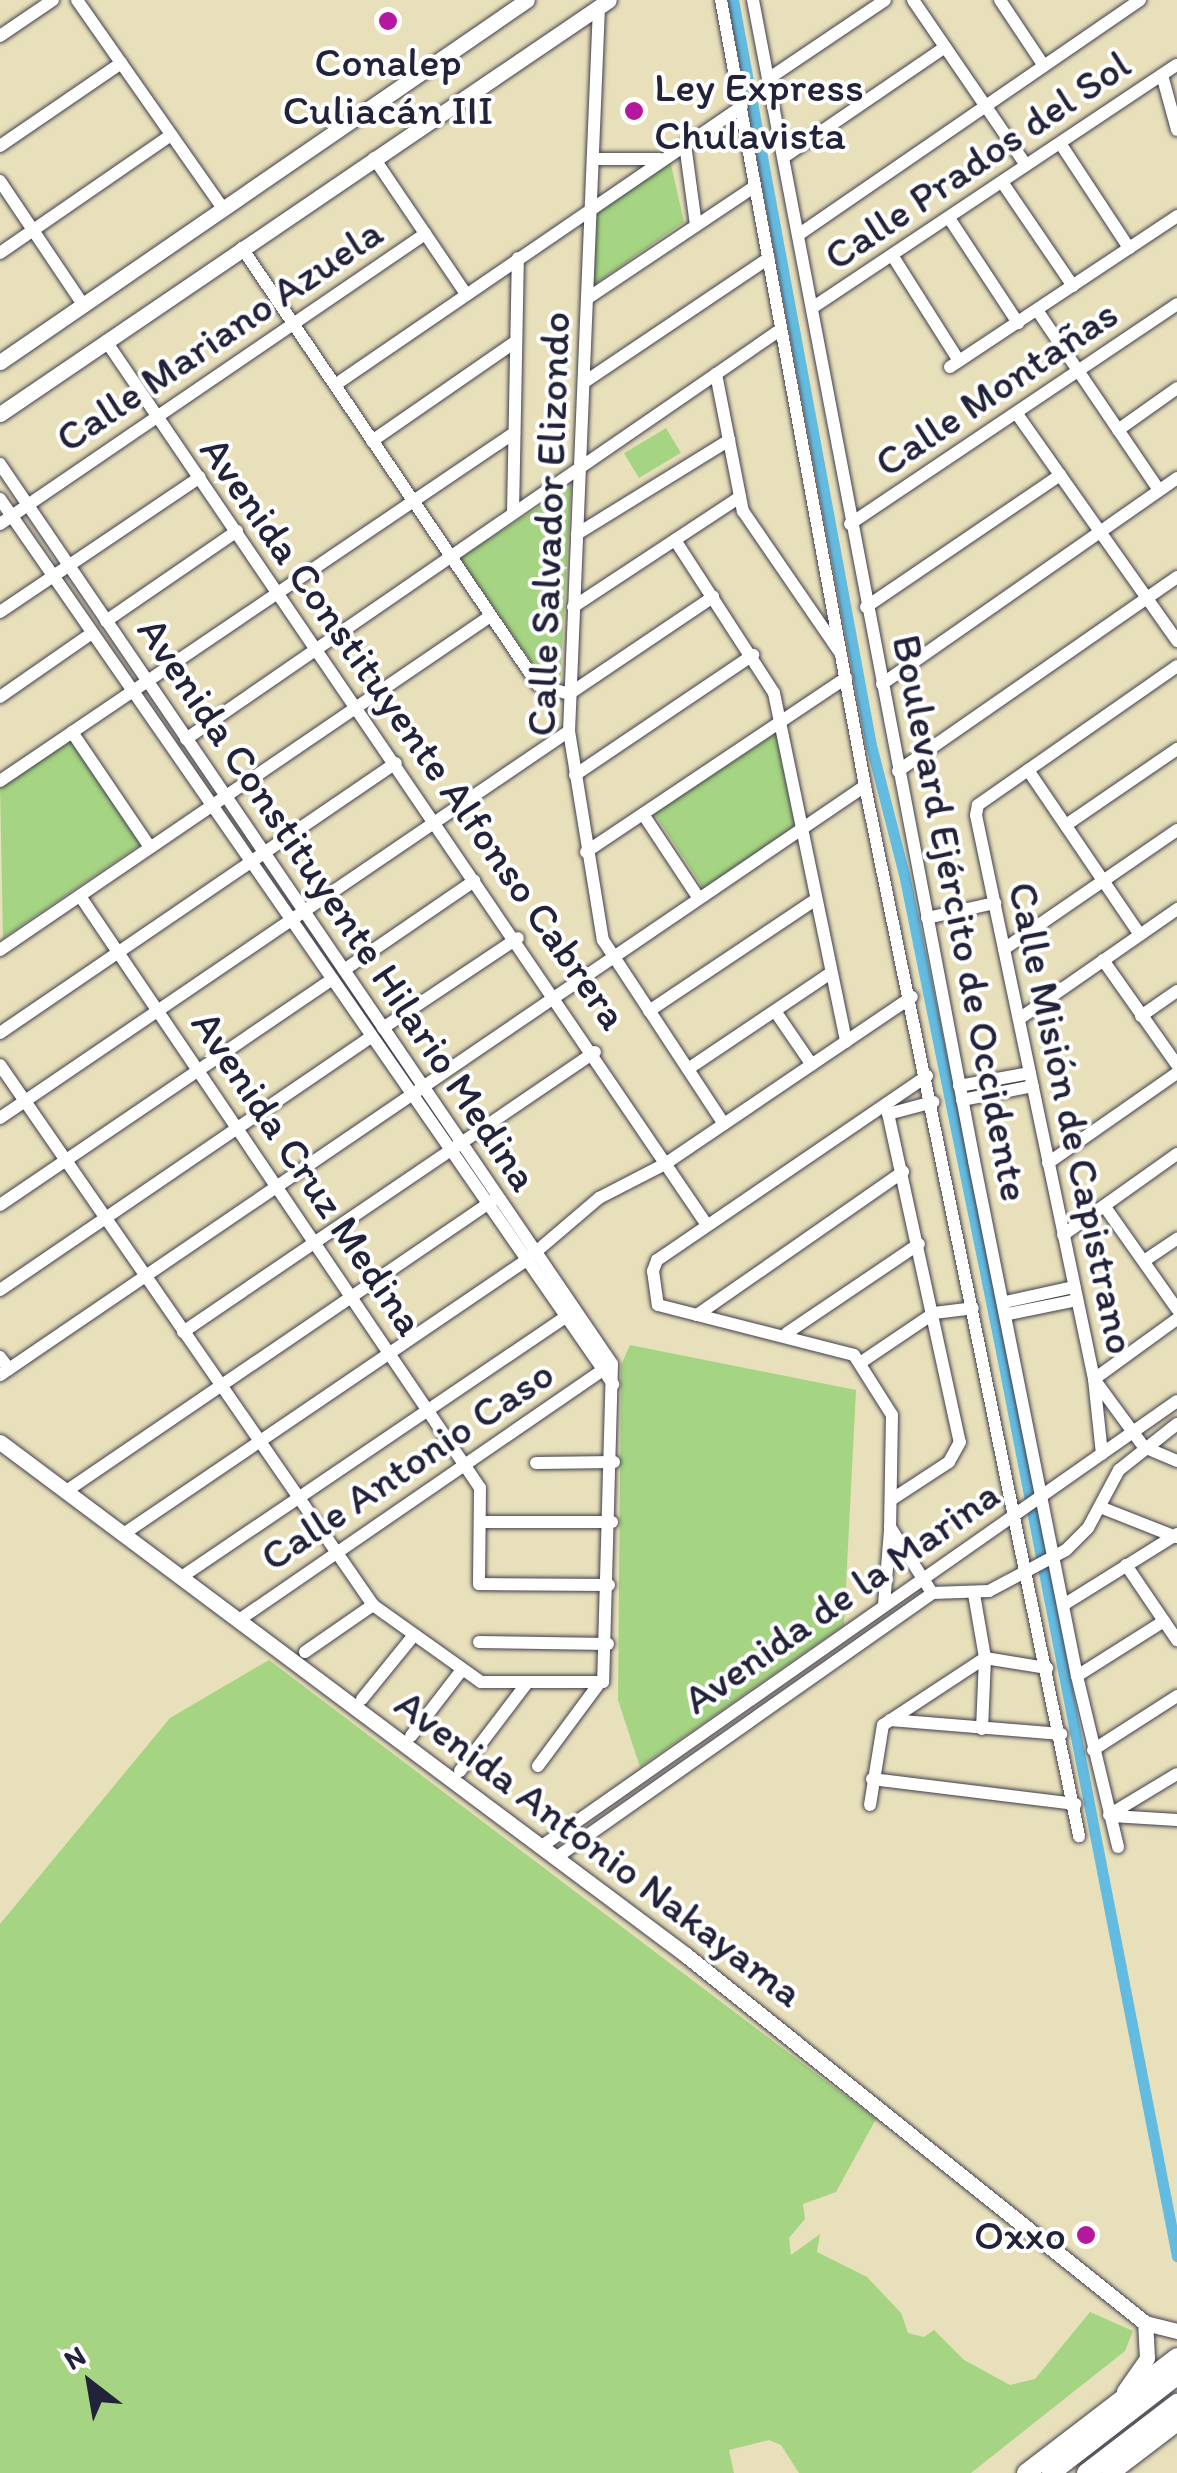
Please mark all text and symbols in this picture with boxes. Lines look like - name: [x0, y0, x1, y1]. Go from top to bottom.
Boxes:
- marker: Conalep Culiacán III: [377, 10, 399, 32]
- place label: Conalep Culiacán III: [283, 37, 493, 136]
- street label: Calle Prados del Sol: [814, 39, 1140, 281]
- place label: Ley Express Chulavista: [654, 62, 863, 160]
- marker: Ley Express Chulavista: [623, 100, 645, 122]
- street label: Calle Mariano Azuela: [46, 207, 392, 463]
- street label: Calle Montañas: [865, 289, 1127, 487]
- street label: Calle Salvador Elizondo: [515, 311, 581, 737]
- street label: Avenida Constituyente Alfonso Cabrera: [189, 427, 639, 1039]
- street label: Avenida Constituyente Hilario Medina: [127, 608, 549, 1200]
- street label: Boulevard Ejército de Occidente: [881, 631, 1041, 1205]
- street label: Calle Misión de Capistrano: [997, 878, 1147, 1358]
- street label: Avenida Cruz Medina: [181, 1002, 435, 1344]
- street label: Calle Antonio Caso: [250, 1348, 564, 1582]
- street label: Avenida de la Marina: [673, 1469, 1009, 1725]
- street label: Avenida Antonio Nakayama: [385, 1678, 813, 2018]
- place label: Oxxo: [974, 2210, 1066, 2260]
- marker: Oxxo: [1075, 2224, 1097, 2246]
- north arrow: [40, 2333, 140, 2433]
- text: N: [58, 2338, 91, 2377]

